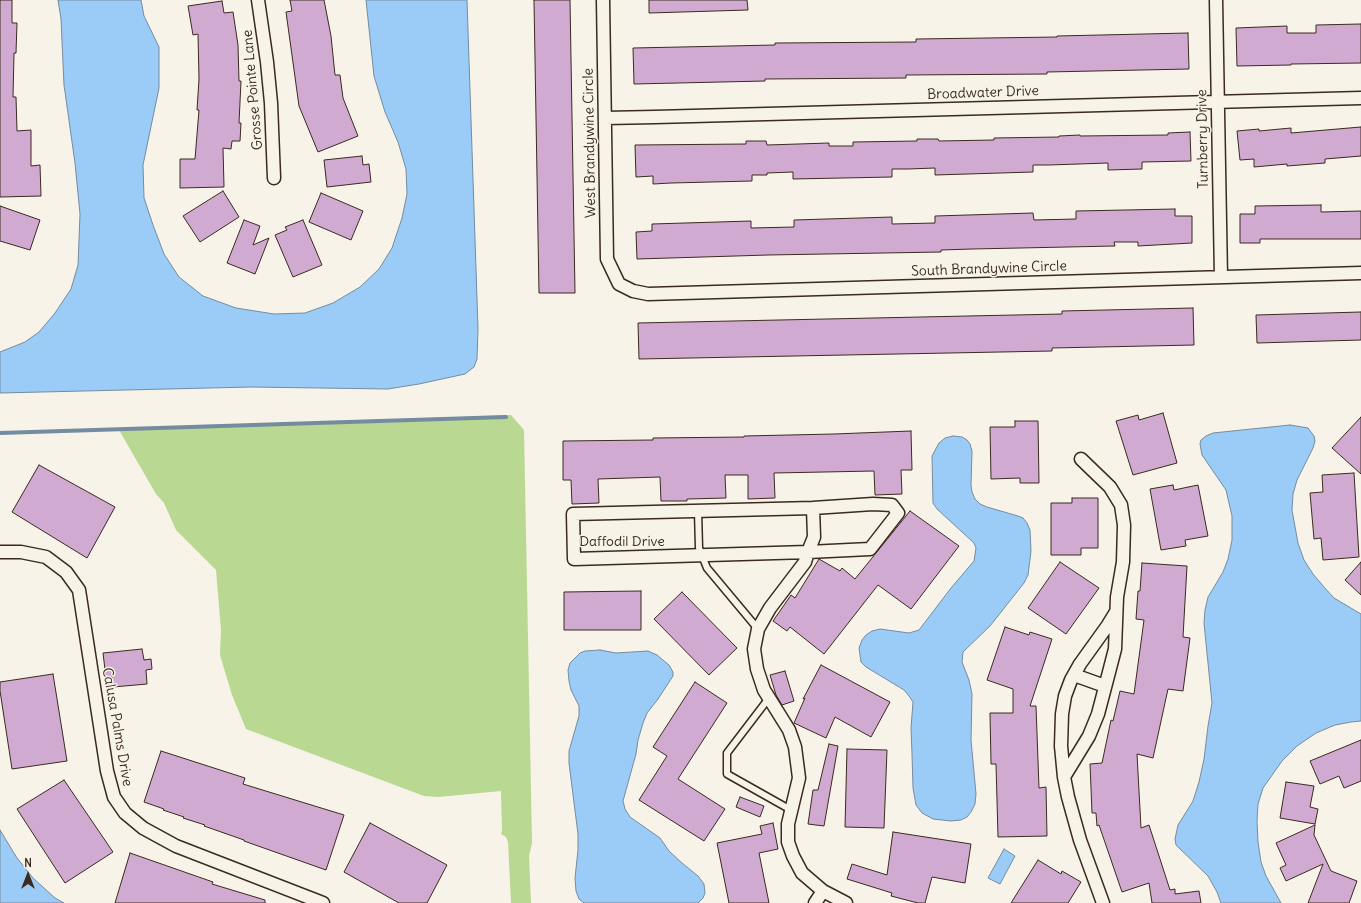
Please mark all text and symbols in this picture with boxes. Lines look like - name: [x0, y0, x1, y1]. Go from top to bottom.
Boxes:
- street label: Grosse Pointe Lane: [239, 29, 267, 151]
- street label: West Brandywine Circle: [580, 68, 600, 218]
- street label: Broadwater Drive: [927, 83, 1039, 103]
- street label: Turnberry Drive: [1194, 89, 1212, 189]
- street label: South Brandywine Circle: [911, 258, 1067, 280]
- street label: Daffodil Drive: [579, 534, 665, 550]
- street label: Calusa Palms Drive: [98, 666, 136, 788]
- north arrow: [8, 855, 48, 895]
- text: N: [24, 856, 32, 870]

